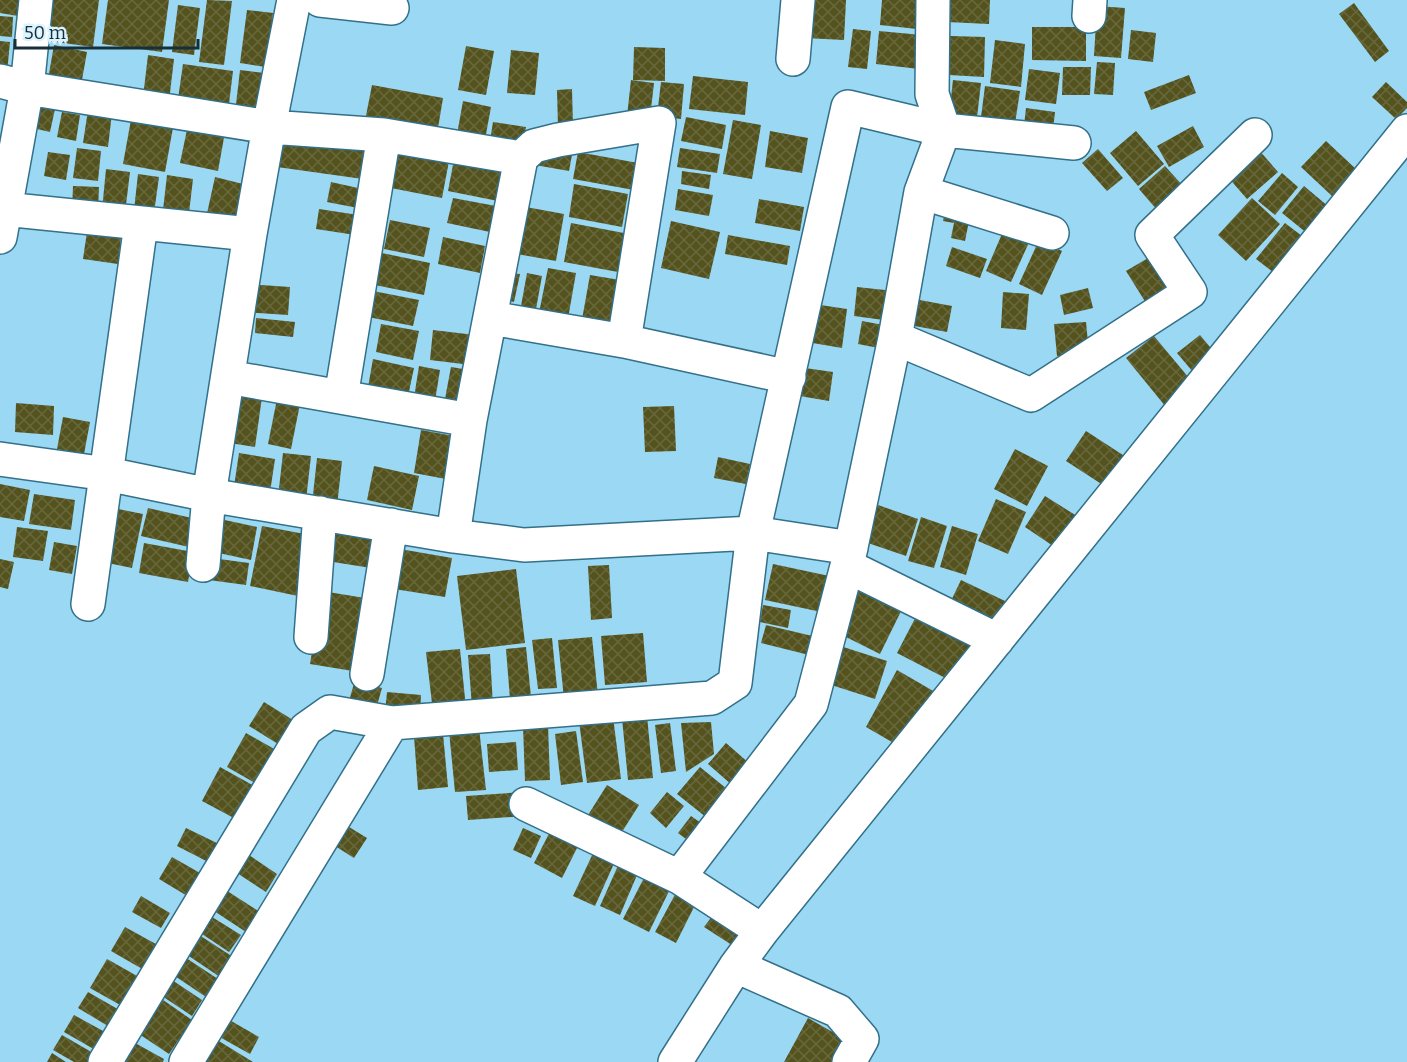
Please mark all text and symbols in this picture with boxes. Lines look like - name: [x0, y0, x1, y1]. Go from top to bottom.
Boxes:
- scale bar: [15, 12, 198, 50]
- text: 50 m: [24, 22, 66, 44]

